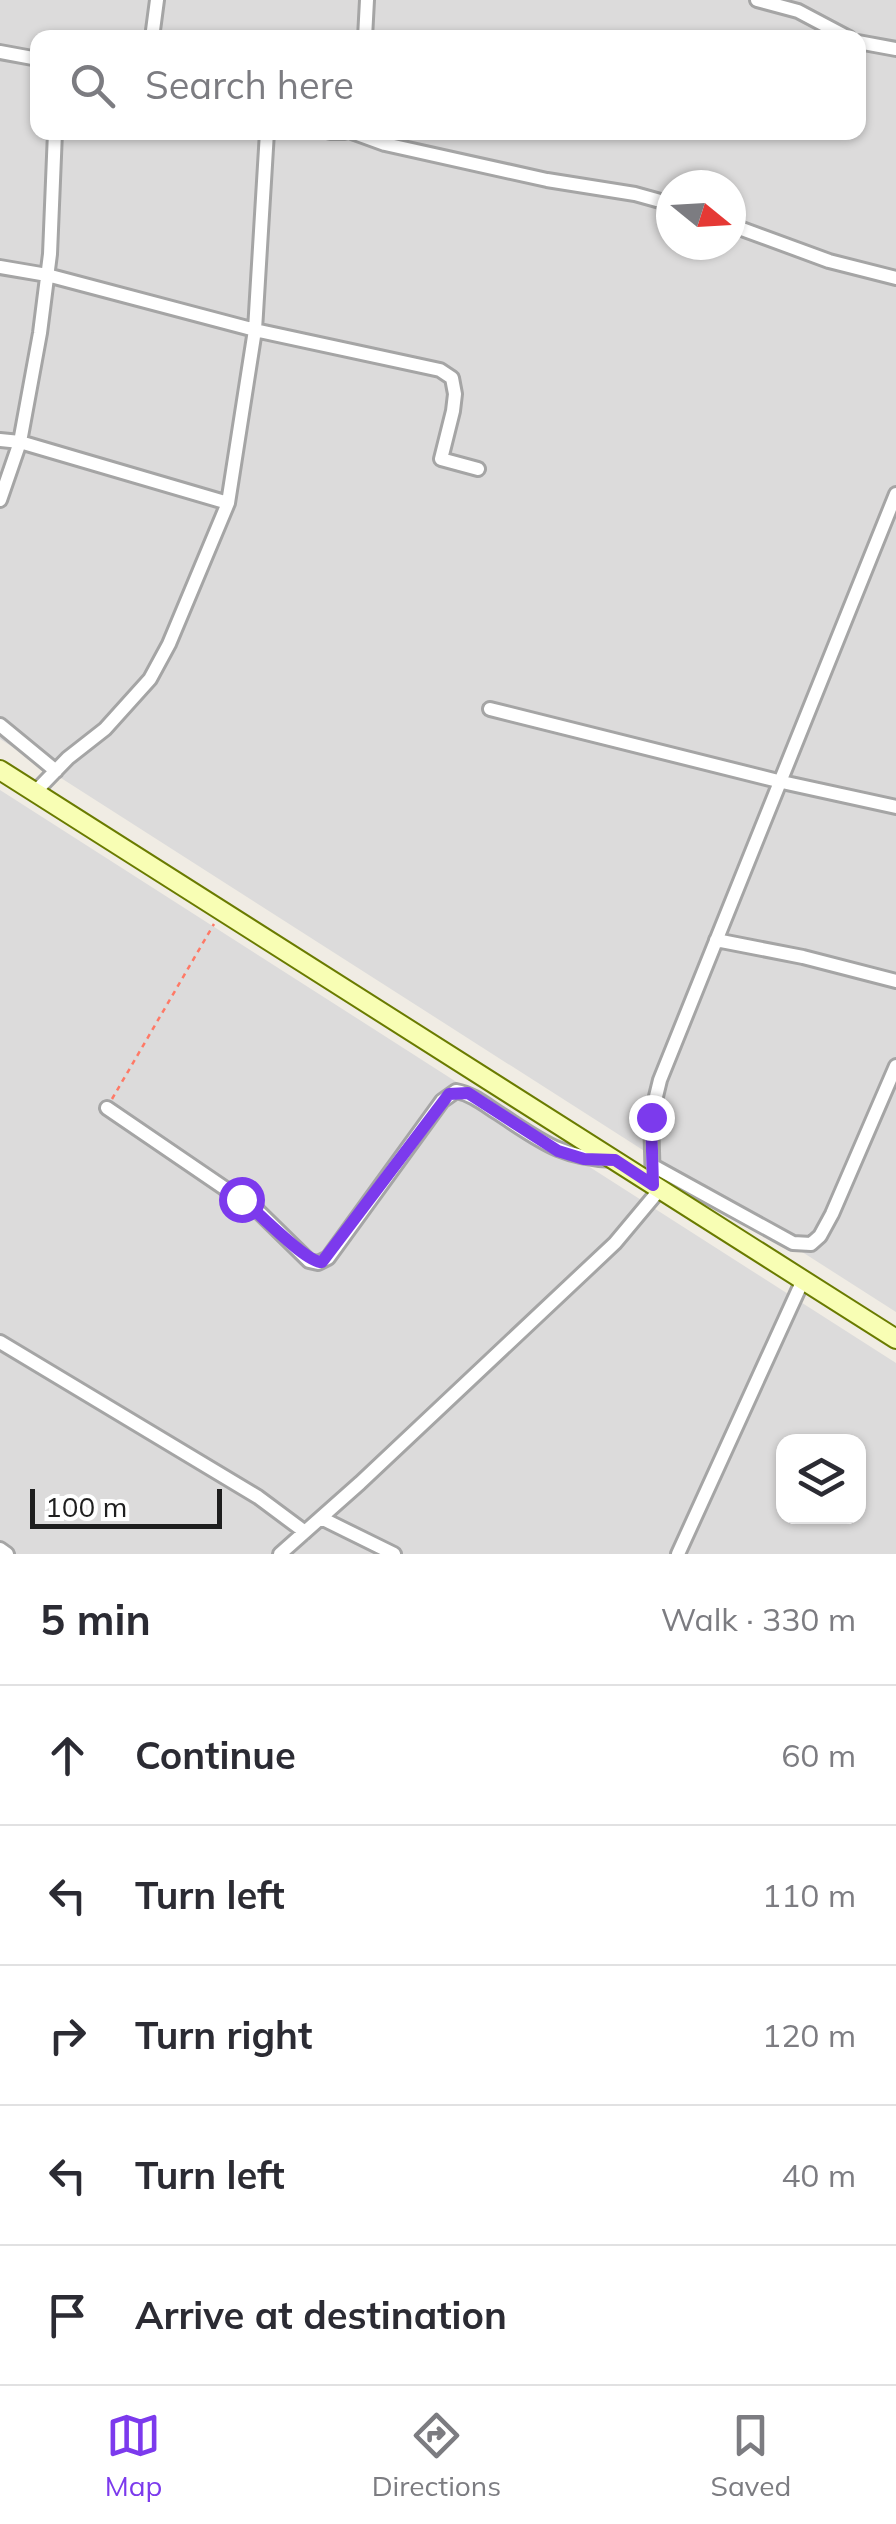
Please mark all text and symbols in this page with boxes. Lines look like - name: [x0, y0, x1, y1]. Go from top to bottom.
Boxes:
- search box: [30, 30, 866, 140]
- icon: search: [65, 58, 120, 113]
- text: Search here: [145, 61, 354, 109]
- north arrow: [656, 170, 746, 260]
- route end: [629, 1095, 675, 1141]
- route start: [219, 1177, 265, 1223]
- map controls: [776, 1434, 866, 1524]
- button: layers: [776, 1434, 866, 1524]
- scale bar: [30, 1484, 222, 1528]
- text: 100 m: [45, 1489, 127, 1524]
- text: 5 min: [40, 1593, 151, 1646]
- text: Walk · 330 m: [661, 1599, 856, 1639]
- icon: ahead: [40, 1728, 95, 1783]
- text: Continue: [135, 1731, 296, 1779]
- text: 60 m: [781, 1735, 856, 1775]
- icon: left: [40, 1868, 95, 1923]
- text: Turn left: [135, 1871, 285, 1919]
- text: 110 m: [762, 1875, 856, 1915]
- icon: right: [40, 2008, 95, 2063]
- text: Turn right: [135, 2011, 312, 2059]
- text: 120 m: [762, 2015, 856, 2055]
- icon: left: [40, 2148, 95, 2203]
- text: Turn left: [135, 2151, 285, 2199]
- text: 40 m: [781, 2155, 856, 2195]
- icon: arrive: [40, 2288, 95, 2343]
- text: Arrive at destination: [135, 2291, 507, 2339]
- tab: Map: [105, 2408, 162, 2503]
- tab: Directions: [372, 2408, 501, 2503]
- tab: Saved: [710, 2408, 791, 2503]

